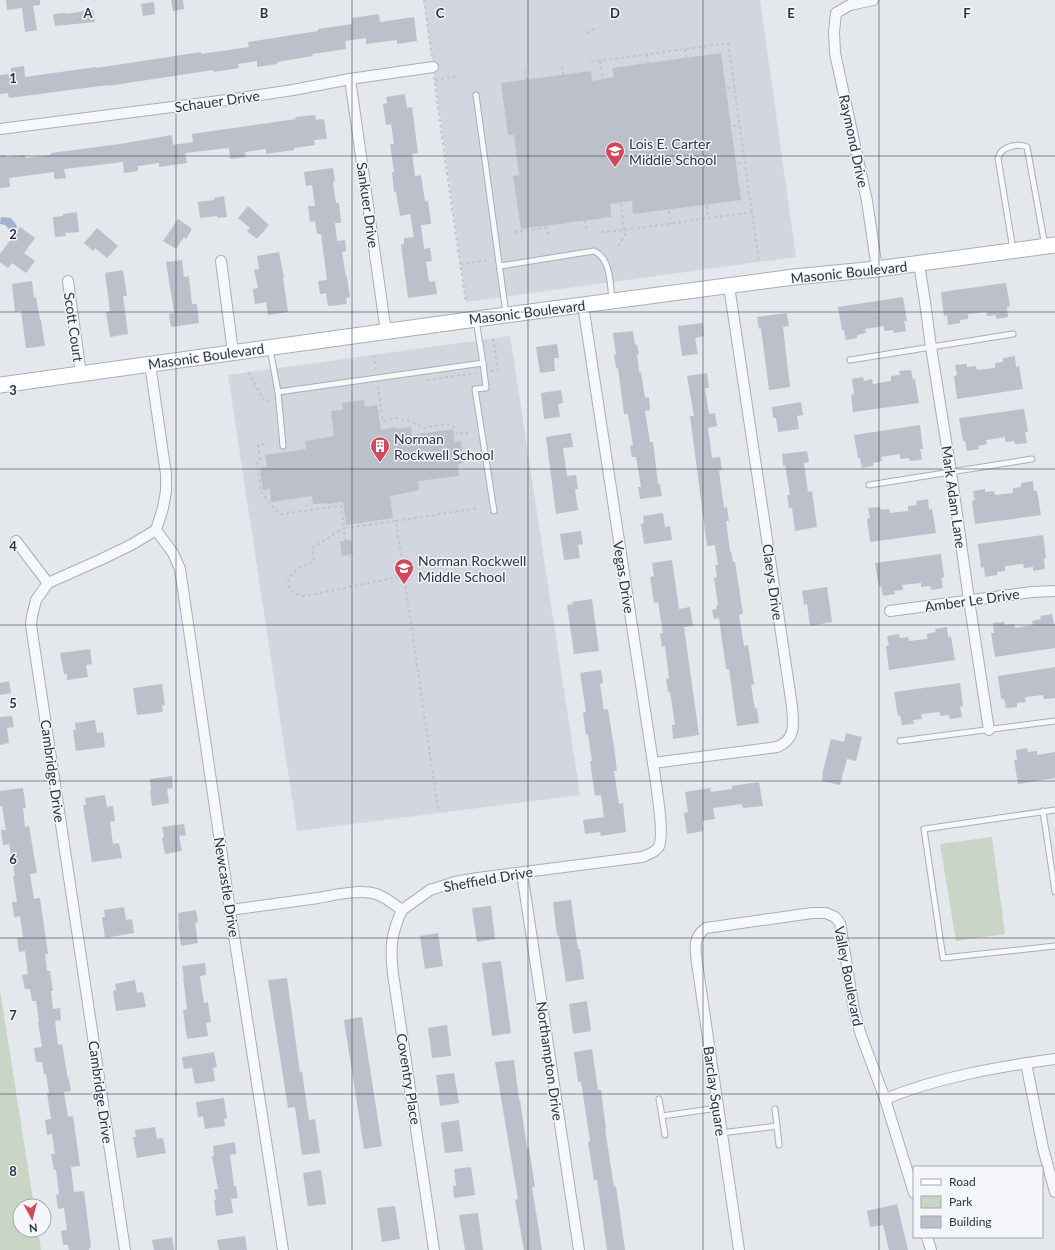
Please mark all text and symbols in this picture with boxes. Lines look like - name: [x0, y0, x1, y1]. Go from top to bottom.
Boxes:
- text: A: [82, 5, 93, 21]
- text: B: [260, 5, 269, 21]
- text: C: [436, 5, 445, 21]
- text: D: [610, 5, 620, 21]
- text: E: [787, 5, 795, 21]
- text: F: [963, 5, 971, 21]
- text: 1: [9, 70, 17, 86]
- street label: Schauer Drive: [173, 87, 261, 115]
- street label: Raymond Drive: [836, 93, 872, 189]
- place label: Lois E. Carter Middle School: [629, 135, 716, 168]
- school or university icon: Lois E. Carter Middle School: [604, 140, 626, 168]
- street label: Sankuer Drive: [354, 161, 382, 249]
- text: 2: [9, 226, 17, 242]
- street label: Masonic Boulevard: [790, 257, 908, 287]
- street label: Scott Court: [61, 291, 87, 363]
- street label: Masonic Boulevard: [468, 296, 586, 328]
- street label: Masonic Boulevard: [147, 339, 265, 373]
- text: 3: [9, 382, 17, 398]
- place label: Norman Rockwell School: [394, 430, 494, 463]
- building icon: Norman Rockwell School: [369, 435, 391, 463]
- street label: Mark Adam Lane: [938, 444, 970, 550]
- text: 4: [9, 538, 17, 554]
- street label: Vegas Drive: [610, 540, 638, 614]
- street label: Claeys Drive: [759, 543, 787, 621]
- place label: Norman Rockwell Middle School: [418, 552, 526, 585]
- school or university icon: Norman Rockwell Middle School: [393, 557, 415, 585]
- street label: Amber Le Drive: [923, 585, 1021, 615]
- text: 5: [9, 695, 17, 711]
- street label: Cambridge Drive: [37, 719, 69, 823]
- street label: Newcastle Drive: [211, 836, 243, 938]
- text: 6: [9, 851, 17, 867]
- street label: Sheffield Drive: [442, 863, 534, 895]
- street label: Valley Boulevard: [831, 925, 867, 1027]
- street label: Northampton Drive: [533, 1000, 567, 1122]
- text: 7: [9, 1007, 17, 1023]
- street label: Coventry Place: [393, 1032, 425, 1126]
- street label: Cambridge Drive: [85, 1040, 117, 1144]
- street label: Barclay Square: [700, 1045, 730, 1137]
- text: 8: [9, 1163, 17, 1179]
- legend: [913, 1166, 1043, 1238]
- text: Road: [949, 1174, 976, 1189]
- text: Park: [949, 1194, 973, 1209]
- north arrow: [12, 1198, 52, 1238]
- text: Building: [949, 1214, 992, 1229]
- text: N: [28, 1221, 38, 1235]

